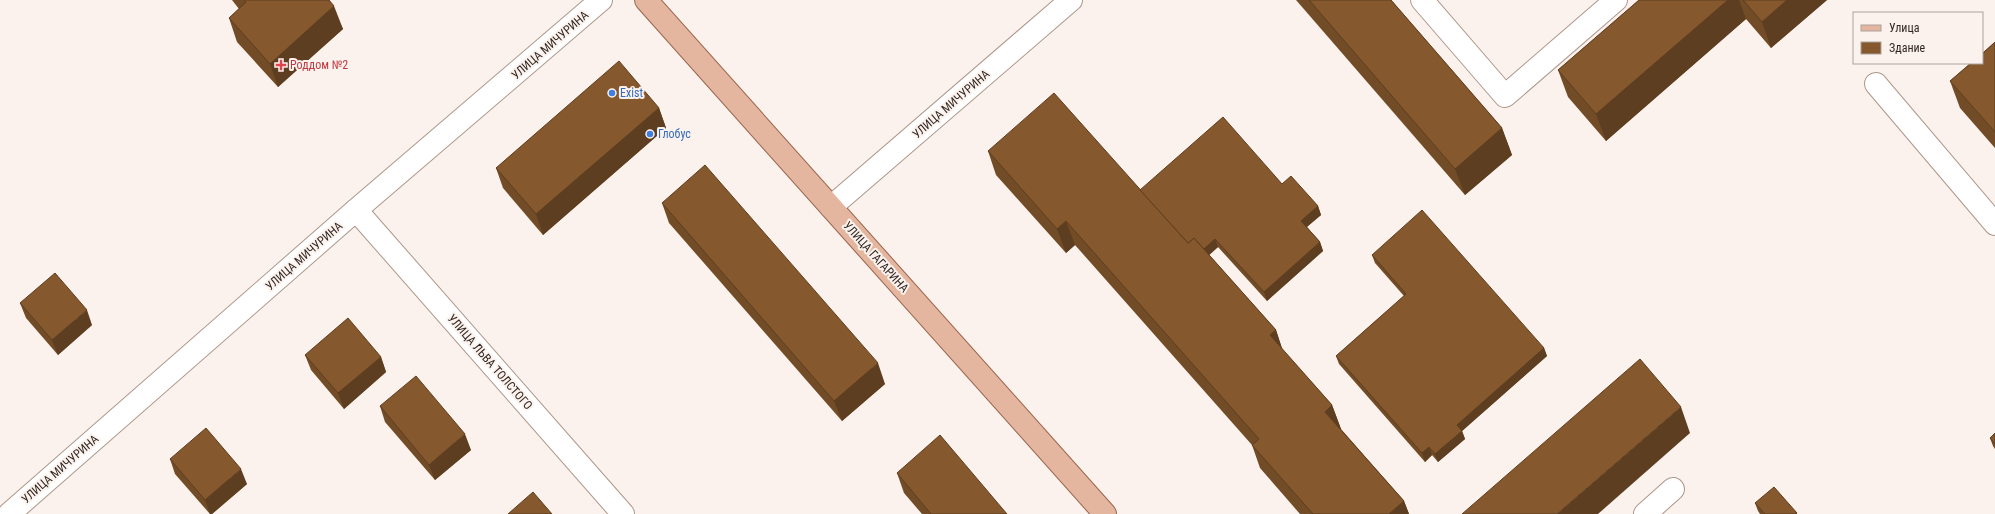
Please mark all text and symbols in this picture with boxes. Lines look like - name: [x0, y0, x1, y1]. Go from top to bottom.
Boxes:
- street label: УЛИЦА МИЧУРИНА: [509, 8, 591, 82]
- legend: [1853, 12, 1983, 64]
- text: Улица: [1889, 21, 1920, 35]
- text: Здание: [1889, 41, 1926, 55]
- place label: Роддом №2: [290, 58, 348, 72]
- marker: Роддом №2: [275, 59, 287, 71]
- street label: УЛИЦА МИЧУРИНА: [910, 67, 992, 141]
- place label: Exist: [620, 86, 643, 100]
- marker: Exist: [607, 88, 617, 98]
- place label: Глобус: [658, 127, 691, 141]
- marker: Глобус: [645, 129, 655, 139]
- street label: УЛИЦА МИЧУРИНА: [263, 219, 345, 293]
- street label: УЛИЦА ГАГАРИНА: [841, 219, 911, 295]
- street label: УЛИЦА ЛЬВА ТОЛСТОГО: [445, 312, 535, 412]
- street label: УЛИЦА МИЧУРИНА: [19, 432, 101, 506]

